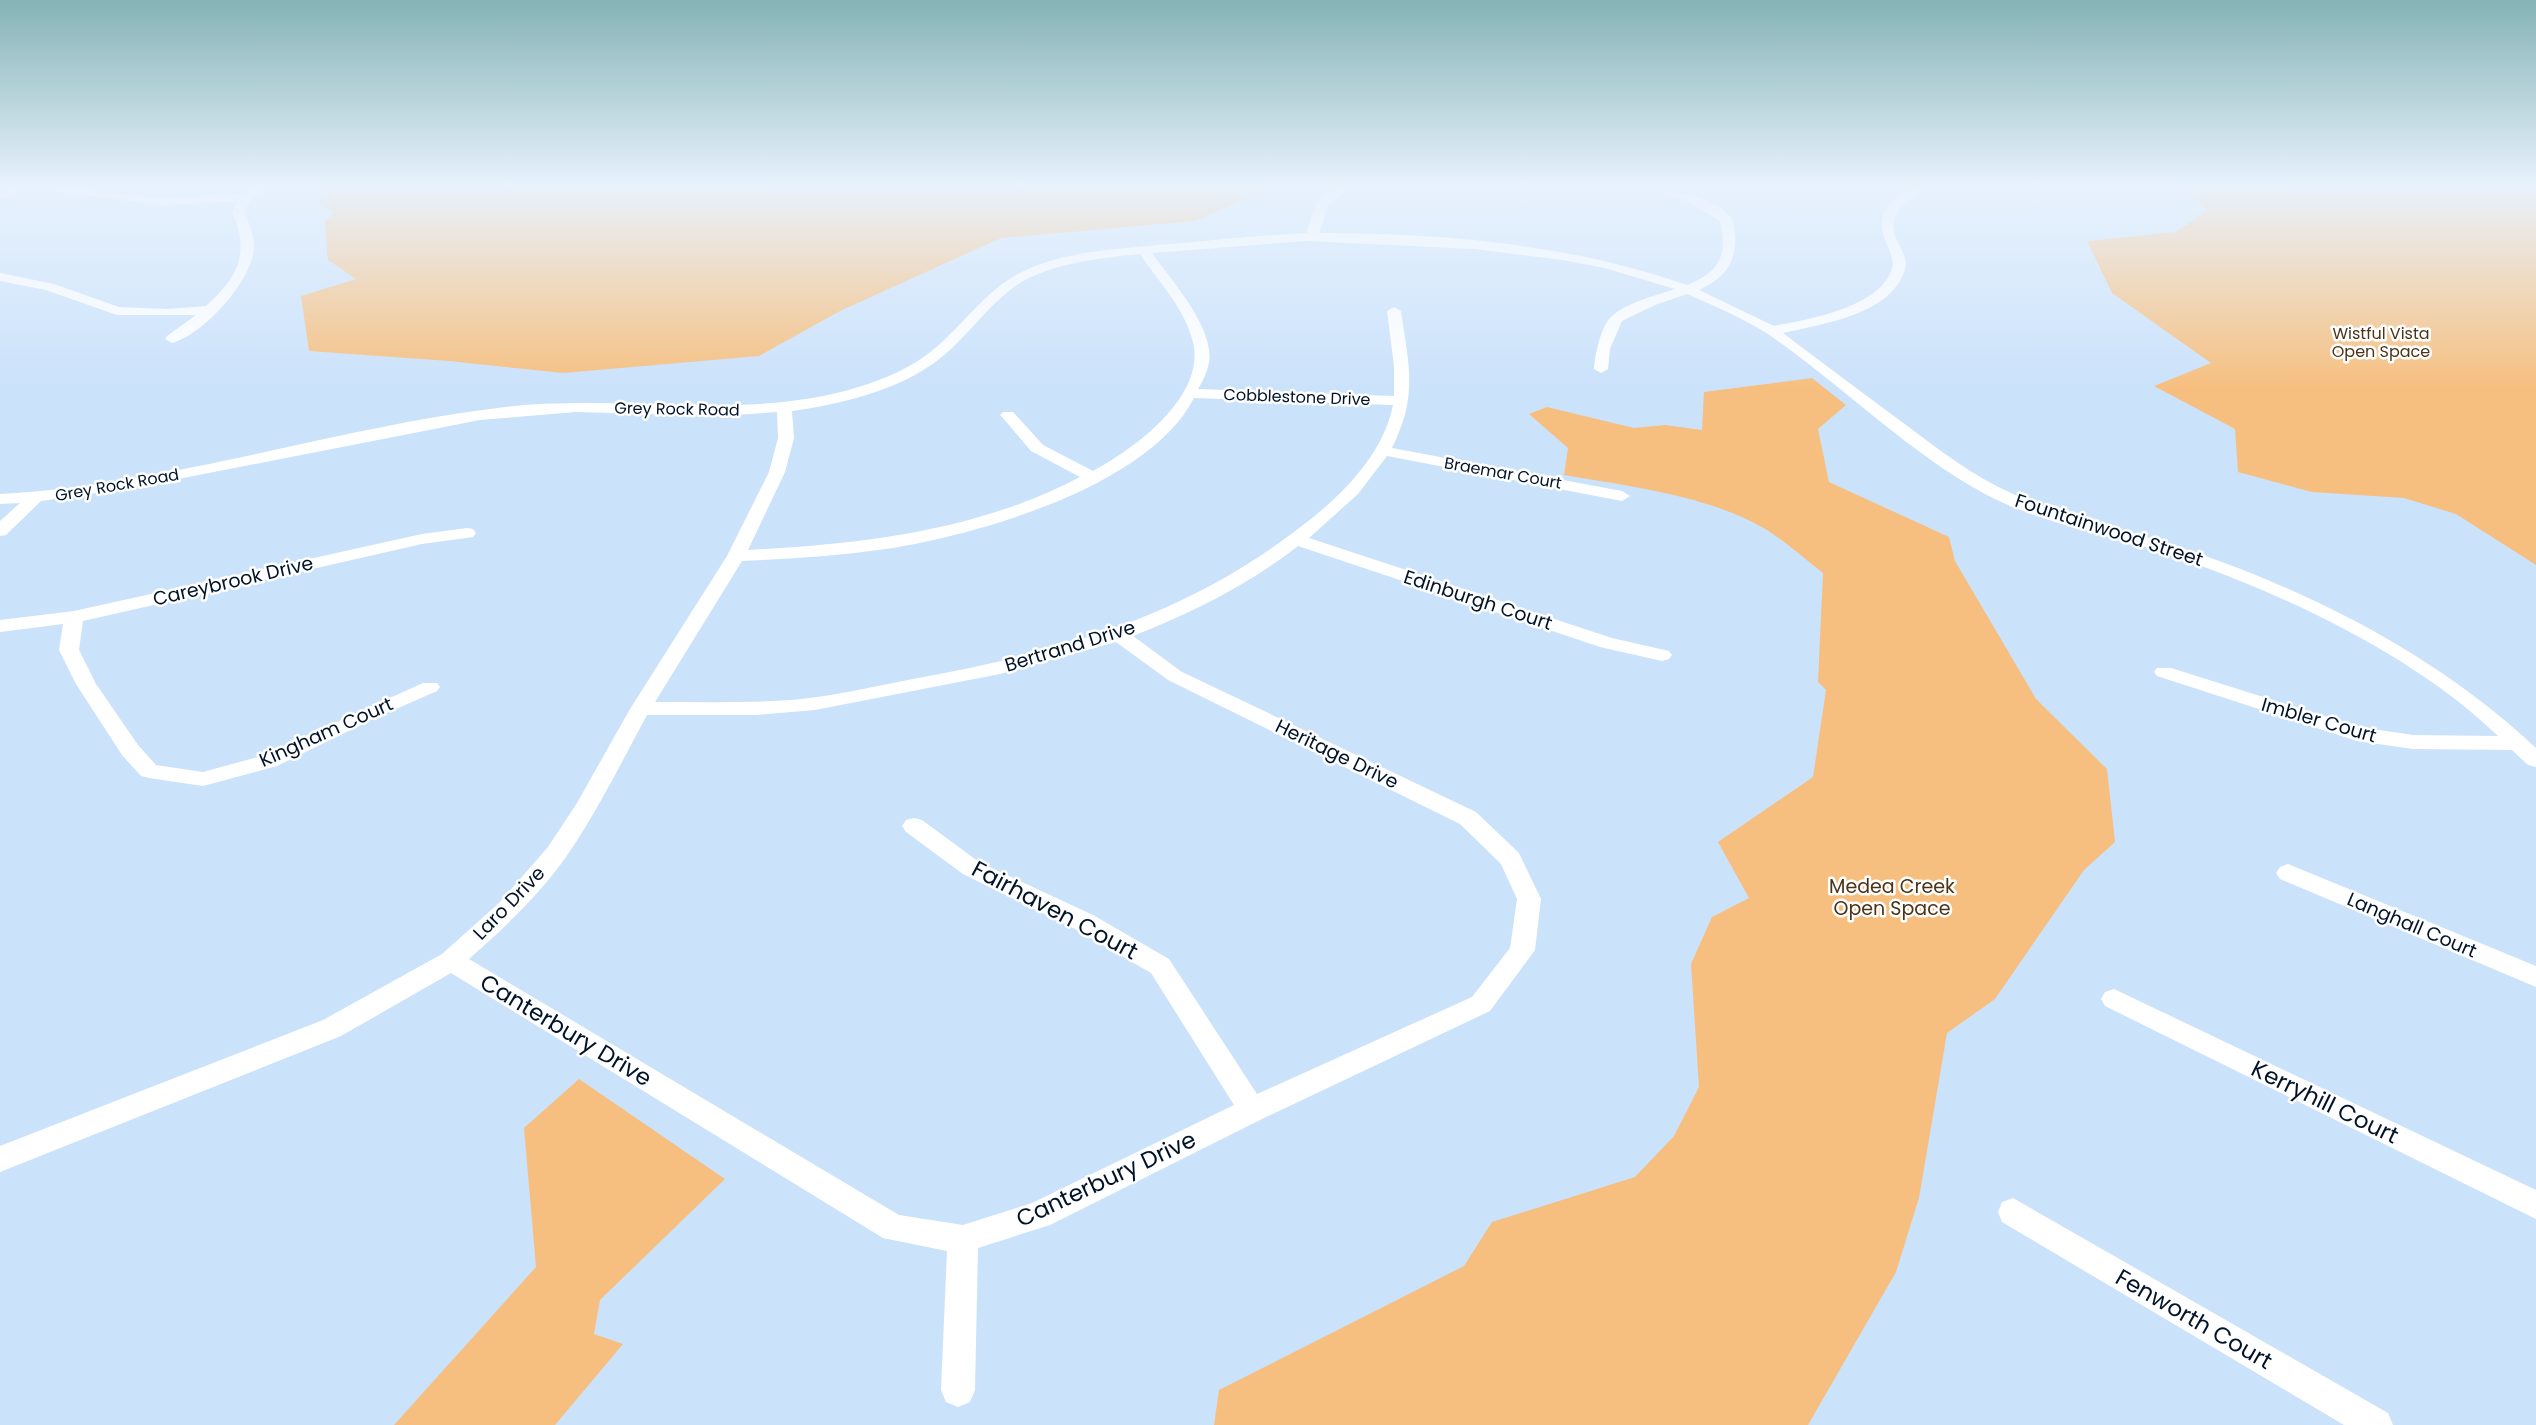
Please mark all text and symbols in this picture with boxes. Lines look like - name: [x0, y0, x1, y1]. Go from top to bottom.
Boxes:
- park label: Wistful Vista Open Space: [2332, 322, 2430, 363]
- street label: Cobblestone Drive: [1223, 383, 1371, 411]
- street label: Grey Rock Road: [614, 396, 740, 422]
- street label: Braemar Court: [1443, 451, 1564, 495]
- street label: Grey Rock Road: [53, 463, 181, 507]
- street label: Fountainwood Street: [2012, 487, 2206, 573]
- street label: Careybrook Drive: [150, 549, 316, 613]
- street label: Edinburgh Court: [1400, 563, 1556, 637]
- street label: Bertrand Drive: [1001, 613, 1139, 679]
- street label: Kingham Court: [255, 690, 397, 774]
- street label: Imbler Court: [2258, 691, 2380, 749]
- street label: Heritage Drive: [1271, 713, 1403, 795]
- street label: Fairhaven Court: [966, 853, 1144, 967]
- street label: Laro Drive: [467, 860, 551, 946]
- park label: Medea Creek Open Space: [1829, 873, 1955, 922]
- street label: Langhall Court: [2343, 886, 2481, 965]
- street label: Canterbury Drive: [474, 966, 658, 1094]
- street label: Kerryhill Court: [2246, 1053, 2404, 1151]
- street label: Canterbury Drive: [1011, 1123, 1201, 1235]
- street label: Fenworth Court: [2110, 1261, 2278, 1377]

